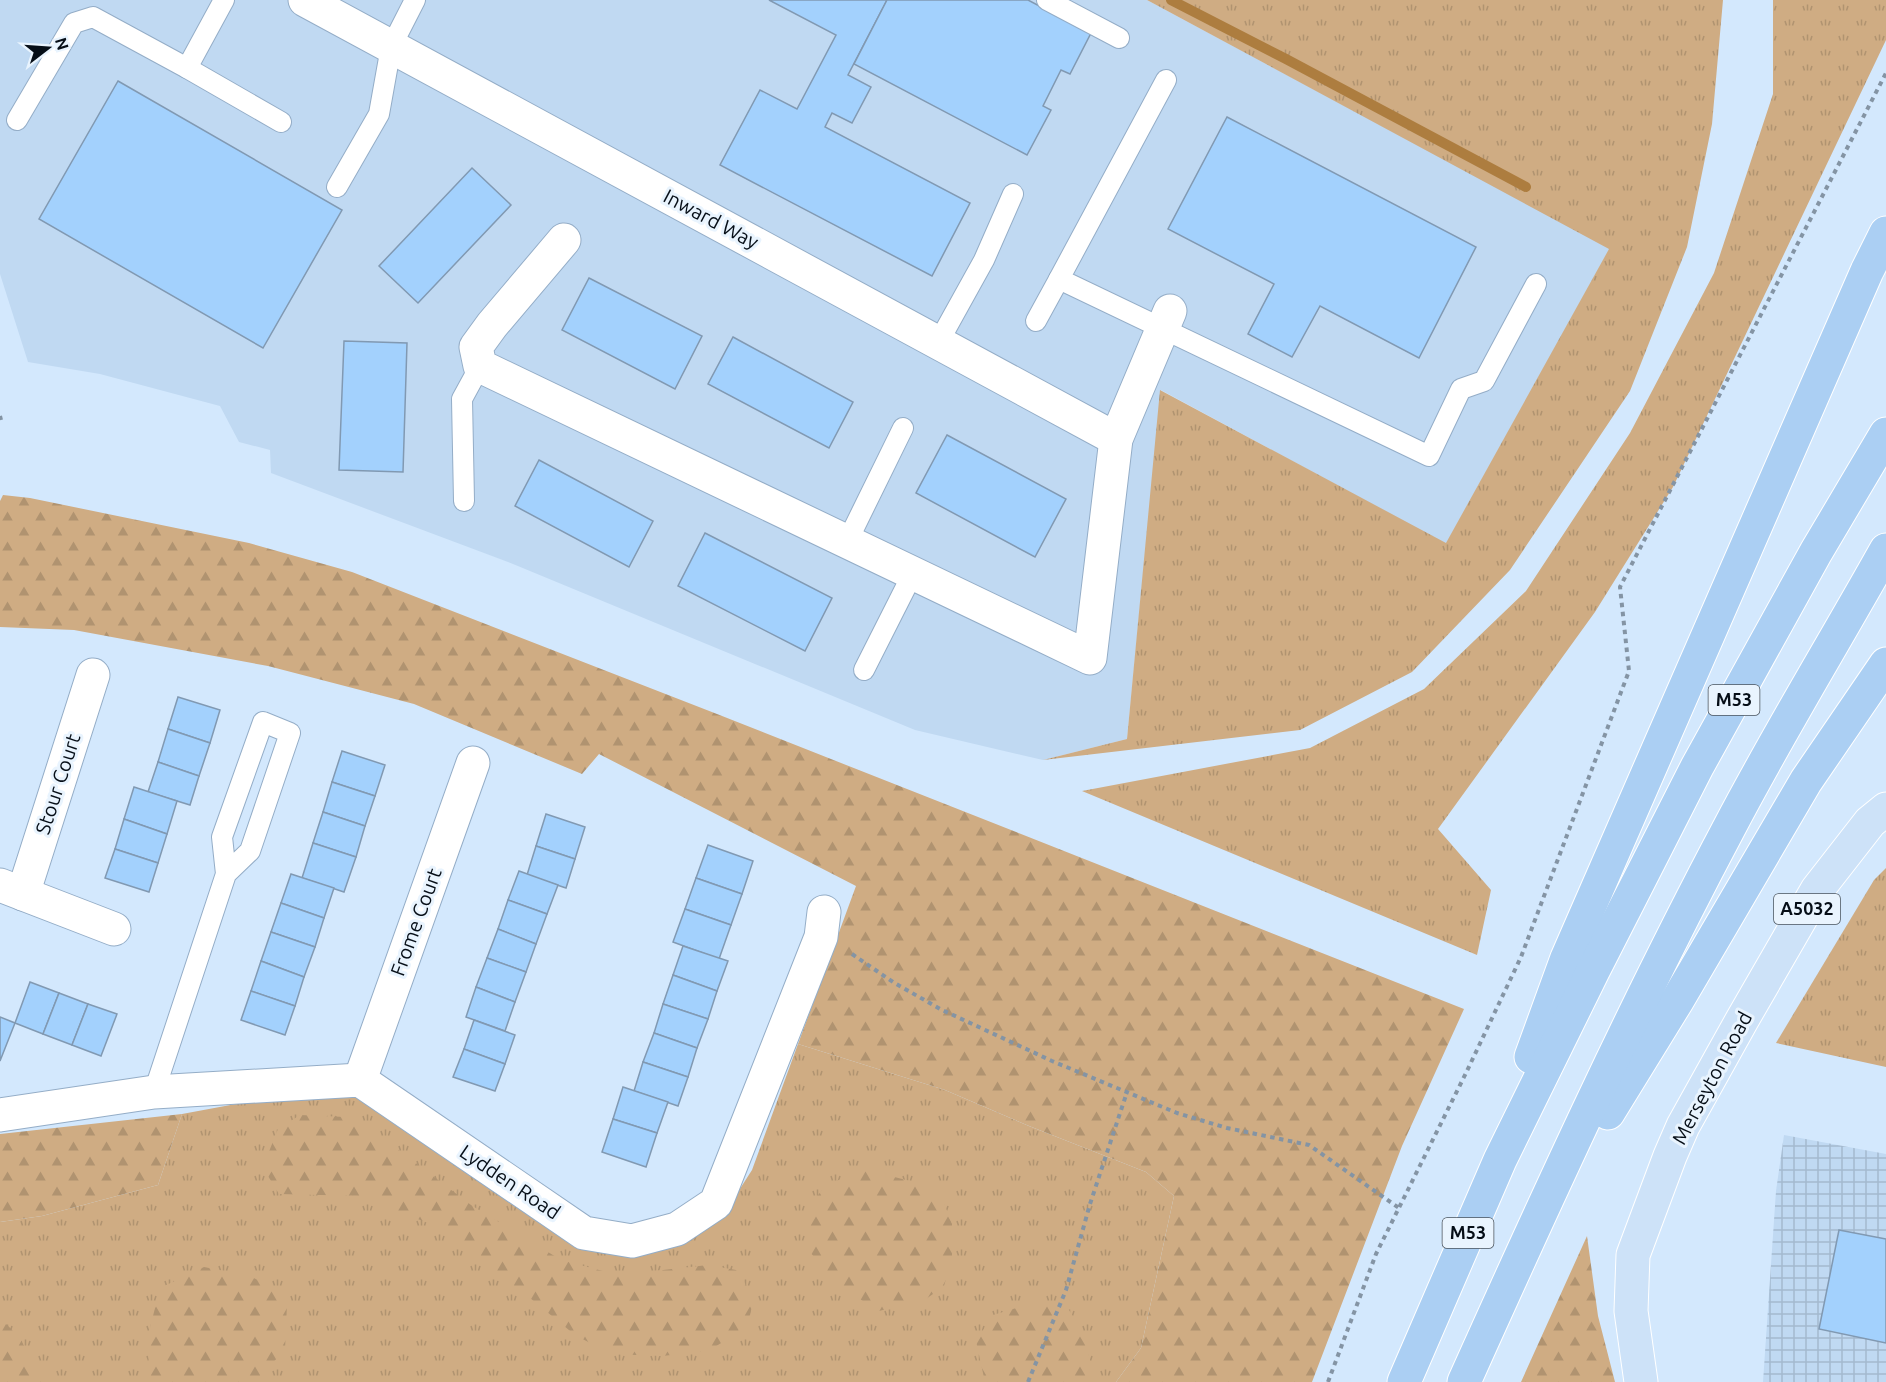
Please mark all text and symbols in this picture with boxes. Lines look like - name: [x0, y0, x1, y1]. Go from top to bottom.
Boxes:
- north arrow: [18, 18, 78, 78]
- text: N: [52, 35, 73, 52]
- street label: Inward Way: [660, 184, 763, 253]
- road number: M53: [1708, 685, 1760, 715]
- street label: Stour Court: [30, 731, 85, 837]
- street label: Frome Court: [385, 865, 446, 979]
- road number: A5032: [1774, 894, 1840, 924]
- street label: Merseyton Road: [1667, 1007, 1756, 1148]
- street label: Lydden Road: [456, 1140, 565, 1224]
- road number: M53: [1442, 1218, 1494, 1248]

